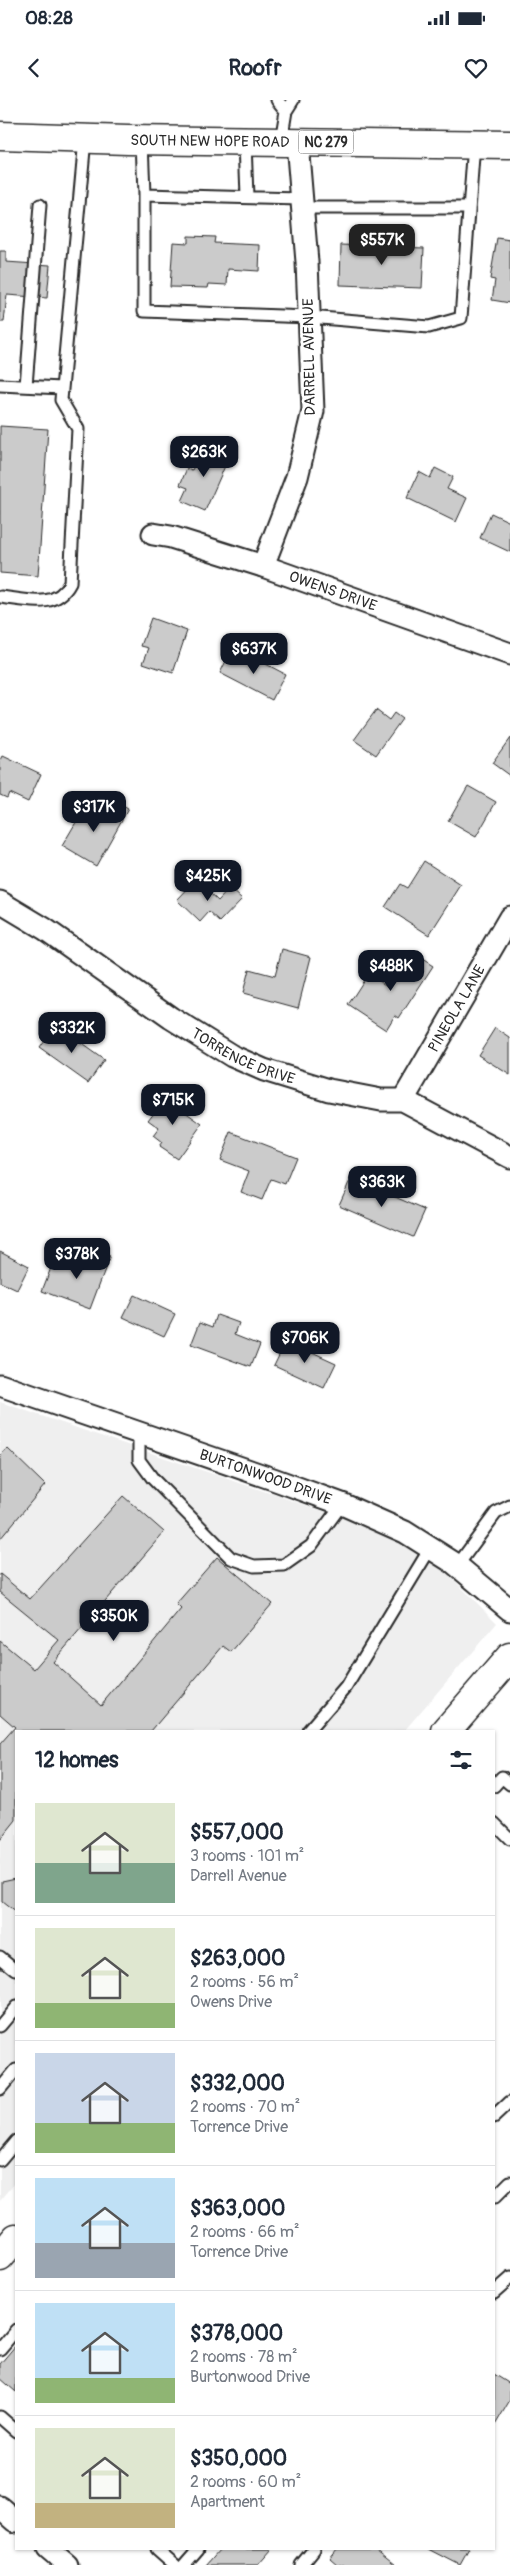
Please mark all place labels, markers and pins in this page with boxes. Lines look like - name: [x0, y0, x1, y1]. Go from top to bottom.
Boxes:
- pin: $557K: [347, 224, 417, 266]
- pin: $263K: [169, 436, 239, 478]
- pin: $637K: [219, 632, 289, 675]
- pin: $317K: [59, 790, 129, 833]
- pin: $425K: [173, 860, 243, 902]
- pin: $488K: [356, 950, 426, 992]
- pin: $332K: [37, 1012, 107, 1054]
- pin: $715K: [138, 1084, 208, 1126]
- pin: $363K: [347, 1166, 417, 1208]
- pin: $378K: [42, 1238, 112, 1280]
- pin: $706K: [270, 1322, 340, 1364]
- pin: $350K: [79, 1600, 149, 1642]

